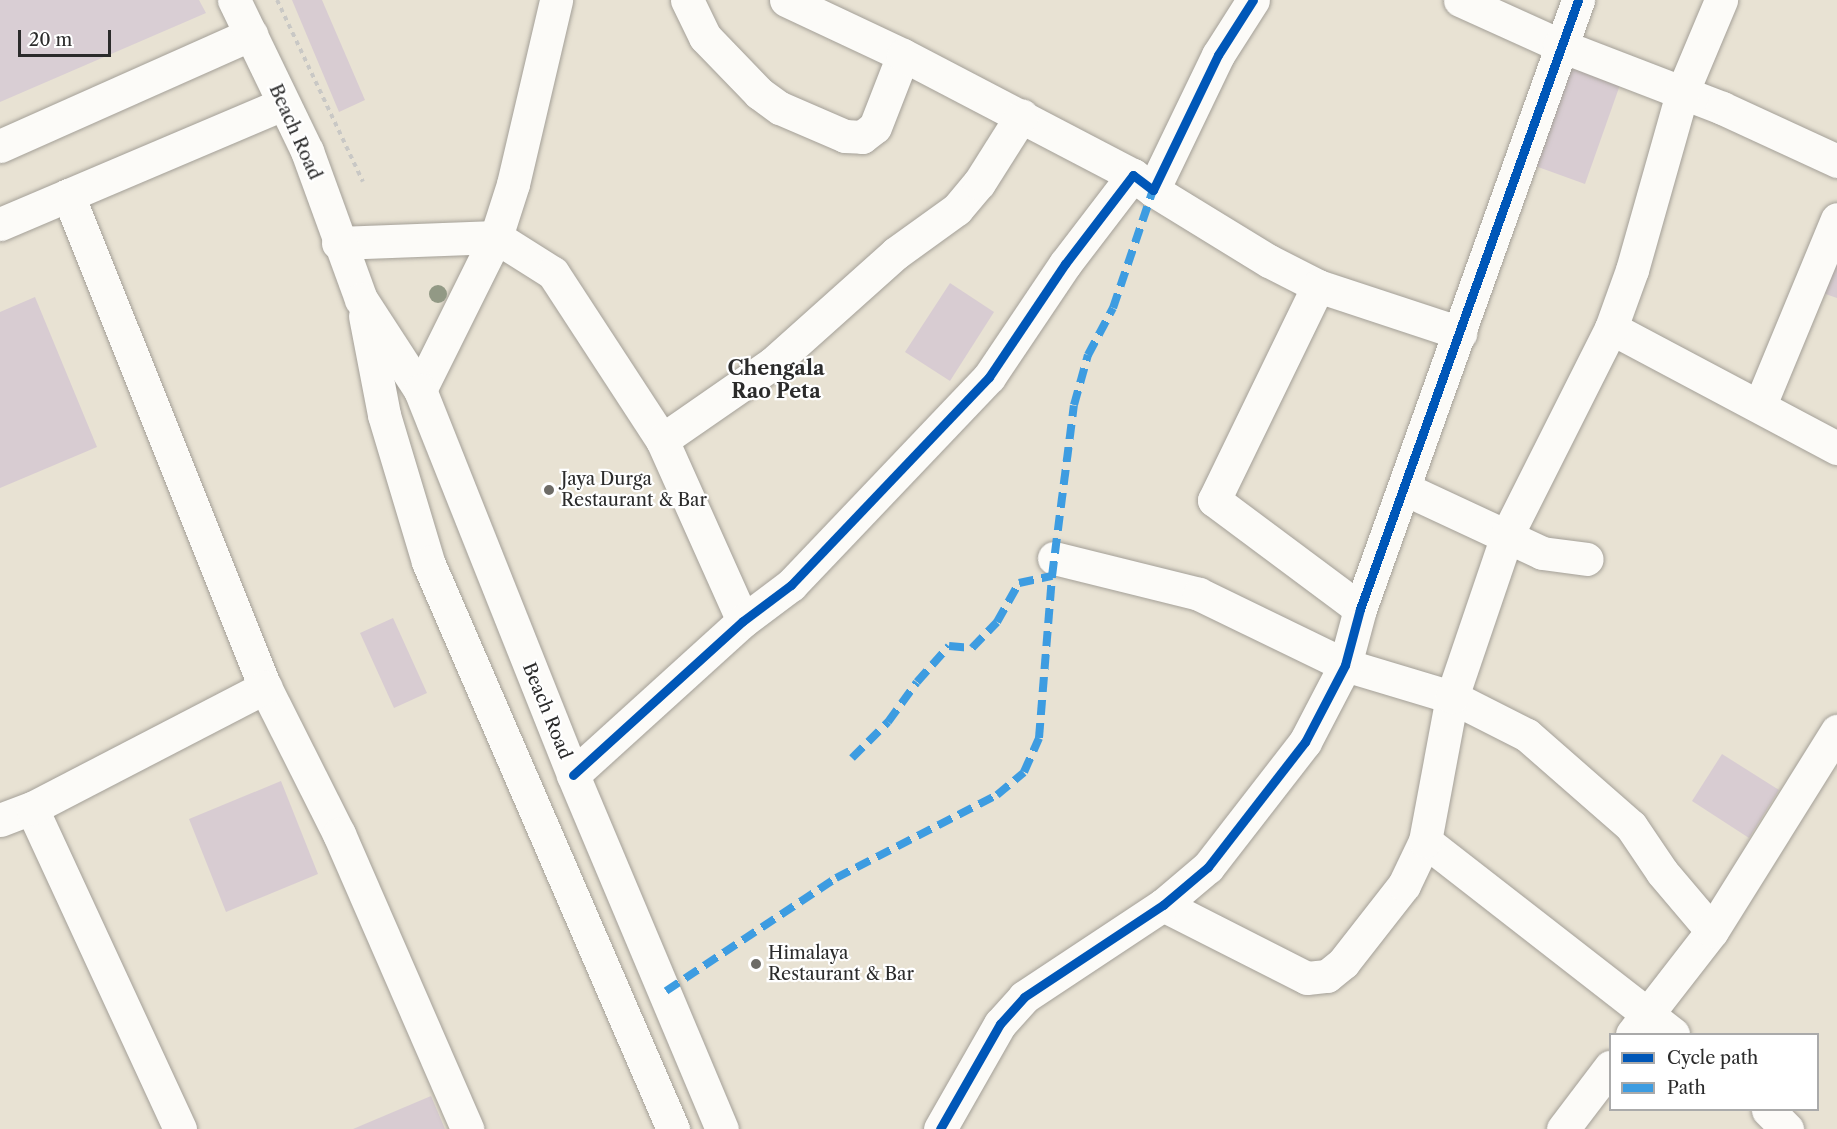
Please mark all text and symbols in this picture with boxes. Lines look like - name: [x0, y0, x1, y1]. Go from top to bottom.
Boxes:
- scale bar: [21, 18, 114, 56]
- text: 20 m: [29, 29, 72, 51]
- street label: Beach Road: [264, 81, 326, 183]
- district label: Chengala Rao Peta: [727, 357, 825, 404]
- place label: Jaya Durga Restaurant & Bar: [561, 469, 707, 512]
- marker: Jaya Durga Restaurant & Bar: [542, 483, 556, 497]
- street label: Beach Road: [518, 660, 576, 762]
- place label: Himalaya Restaurant & Bar: [768, 943, 914, 986]
- marker: Himalaya Restaurant & Bar: [749, 957, 763, 971]
- legend: [1609, 1033, 1819, 1111]
- text: Cycle path: [1667, 1047, 1758, 1069]
- text: Path: [1667, 1077, 1706, 1099]

